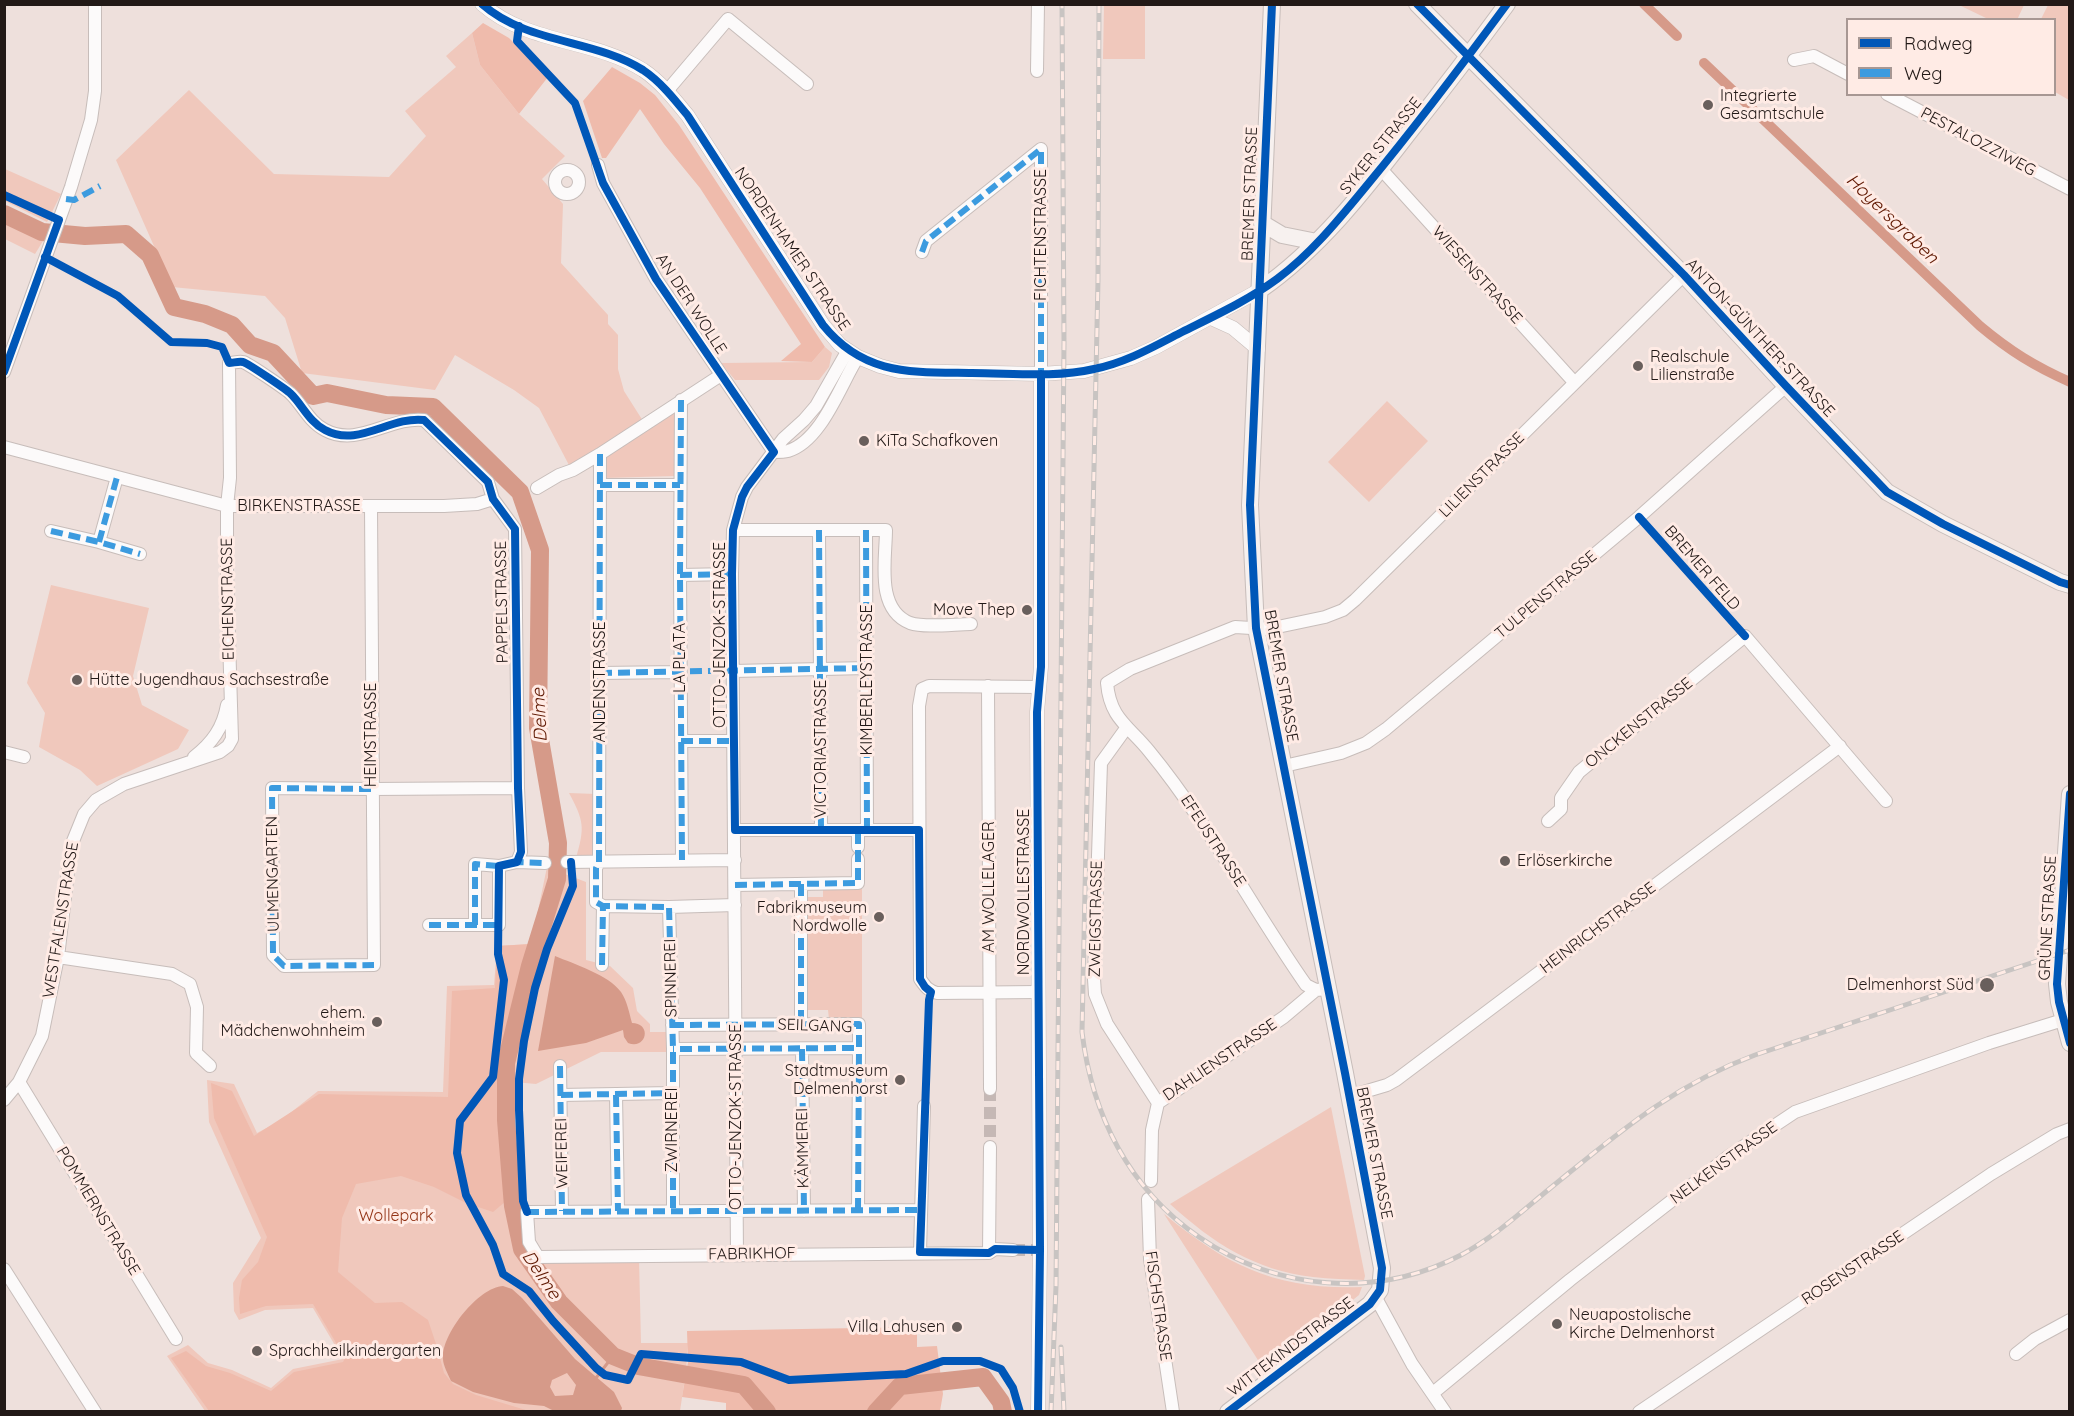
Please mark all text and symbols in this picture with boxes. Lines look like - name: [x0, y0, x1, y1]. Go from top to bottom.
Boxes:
- legend: [1846, 18, 2056, 96]
- text: Radweg: [1904, 32, 1973, 55]
- text: Weg: [1904, 62, 1942, 85]
- place label: Integrierte Gesamtschule: [1720, 86, 1824, 124]
- street label: SYKER STRASSE: [1336, 94, 1426, 198]
- marker: Integrierte Gesamtschule: [1701, 98, 1715, 112]
- street label: PESTALOZZIWEG: [1917, 104, 2039, 180]
- street label: BREMER STRASSE: [1238, 126, 1262, 262]
- street label: NORDENHAMER STRASSE: [730, 164, 854, 334]
- street label: FICHTENSTRASSE: [1031, 169, 1051, 301]
- water label: Hoyersgraben: [1841, 170, 1943, 268]
- street label: WIESENSTRASSE: [1428, 222, 1526, 328]
- street label: AN DER WOLLE: [651, 250, 731, 358]
- street label: ANTON-GÜNTHER-STRASSE: [1681, 255, 1839, 421]
- place label: Realschule Lilienstraße: [1650, 347, 1735, 385]
- marker: Realschule Lilienstraße: [1631, 359, 1645, 373]
- street label: LILIENSTRASSE: [1435, 428, 1529, 522]
- place label: KiTa Schafkoven: [876, 431, 998, 451]
- marker: KiTa Schafkoven: [857, 434, 871, 448]
- street label: BIRKENSTRASSE: [237, 496, 361, 516]
- street label: BREMER FELD: [1660, 522, 1744, 614]
- street label: EICHENSTRASSE: [217, 538, 239, 660]
- street label: PAPPELSTRASSE: [491, 540, 513, 664]
- street label: OTTO-JENZOK-STRASSE: [710, 542, 730, 728]
- street label: TULPENSTRASSE: [1491, 547, 1601, 643]
- place label: Move Thep: [933, 600, 1015, 620]
- marker: Move Thep: [1020, 603, 1034, 617]
- street label: KIMBERLEYSTRASSE: [857, 604, 877, 756]
- street label: BREMER STRASSE: [1260, 608, 1302, 744]
- street label: ANDENSTRASSE: [590, 621, 610, 743]
- street label: LA PLATA: [670, 623, 690, 693]
- place label: Hütte Jugendhaus Sachsestraße: [89, 670, 329, 690]
- marker: Hütte Jugendhaus Sachsestraße: [70, 673, 84, 687]
- street label: ONCKENSTRASSE: [1581, 674, 1697, 772]
- street label: VICTORIASTRASSE: [811, 680, 831, 818]
- street label: HEIMSTRASSE: [361, 683, 381, 787]
- water label: Delme: [528, 687, 552, 743]
- street label: EFEUSTRASSE: [1176, 792, 1250, 890]
- street label: NORDWOLLESTRASSE: [1014, 809, 1034, 975]
- street label: ULMENGARTEN: [262, 816, 284, 932]
- street label: AM WOLLELAGER: [979, 821, 999, 953]
- street label: WESTFALENSTRASSE: [39, 840, 83, 1000]
- place label: Erlöserkirche: [1517, 851, 1613, 871]
- marker: Erlöserkirche: [1498, 854, 1512, 868]
- street label: GRÜNE STRASSE: [2035, 855, 2061, 981]
- street label: ZWEIGSTRASSE: [1085, 860, 1107, 978]
- street label: HEINRICHSTRASSE: [1536, 878, 1660, 978]
- place label: Fabrikmuseum Nordwolle: [757, 898, 867, 936]
- marker: Fabrikmuseum Nordwolle: [872, 910, 886, 924]
- street label: SPINNEREI: [661, 938, 681, 1018]
- place label: Delmenhorst Süd: [1847, 975, 1974, 995]
- marker: Delmenhorst Süd: [1978, 976, 1996, 994]
- place label: ehem. Mädchenwohnheim: [221, 1003, 365, 1041]
- marker: ehem. Mädchenwohnheim: [370, 1015, 384, 1029]
- street label: SEILGANG: [777, 1015, 853, 1037]
- street label: DAHLIENSTRASSE: [1159, 1015, 1281, 1105]
- street label: OTTO-JENZOK-STRASSE: [726, 1024, 746, 1210]
- place label: Stadtmuseum Delmenhorst: [785, 1061, 888, 1099]
- marker: Stadtmuseum Delmenhorst: [893, 1073, 907, 1087]
- street label: BREMER STRASSE: [1352, 1085, 1396, 1221]
- street label: ZWIRNEREI: [662, 1087, 682, 1173]
- street label: KÄMMEREI: [793, 1108, 813, 1188]
- street label: WEIFEREI: [552, 1118, 572, 1188]
- street label: NELKENSTRASSE: [1667, 1118, 1781, 1208]
- street label: POMMERNSTRASSE: [52, 1143, 144, 1279]
- park label: Wollepark: [358, 1206, 434, 1226]
- street label: ROSENSTRASSE: [1798, 1227, 1908, 1309]
- street label: FABRIKHOF: [708, 1244, 796, 1264]
- water label: Delme: [517, 1247, 565, 1303]
- street label: FISCHSTRASSE: [1141, 1250, 1175, 1362]
- street label: WITTEKINDSTRASSE: [1224, 1293, 1358, 1401]
- place label: Neuapostolische Kirche Delmenhorst: [1569, 1305, 1715, 1343]
- place label: Villa Lahusen: [847, 1317, 945, 1337]
- marker: Neuapostolische Kirche Delmenhorst: [1550, 1317, 1564, 1331]
- marker: Villa Lahusen: [950, 1320, 964, 1334]
- place label: Sprachheilkindergarten: [269, 1341, 441, 1361]
- marker: Sprachheilkindergarten: [250, 1344, 264, 1358]

